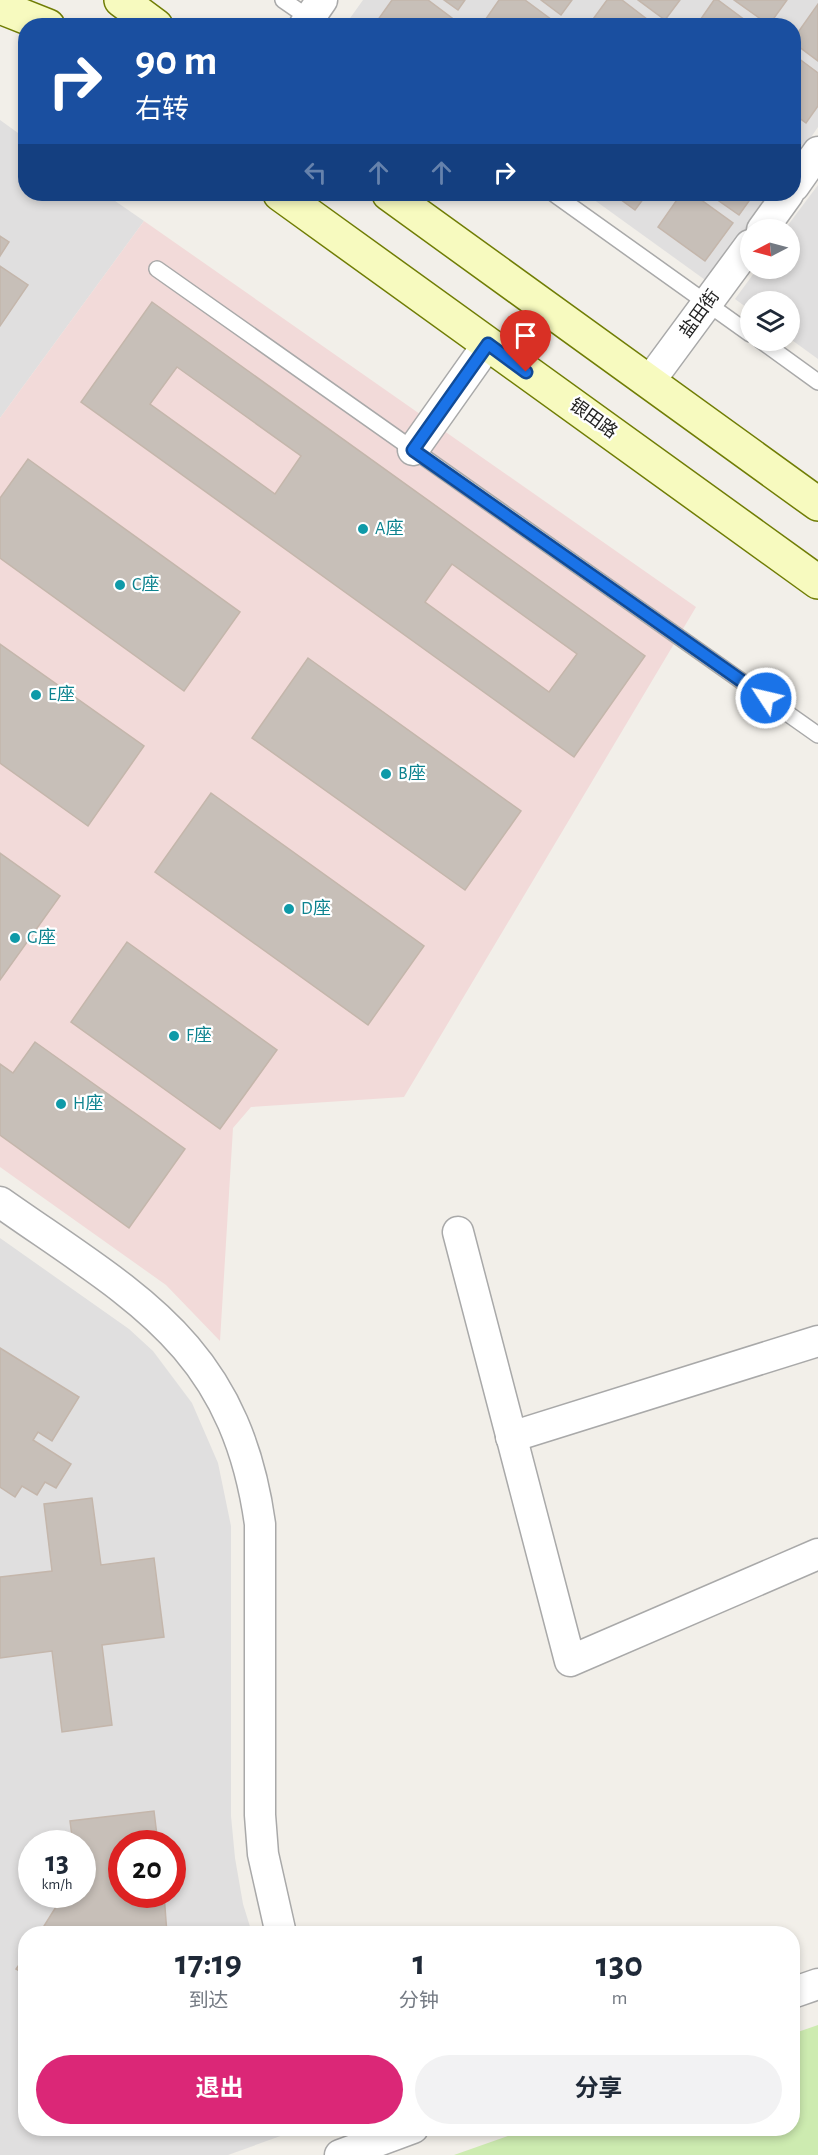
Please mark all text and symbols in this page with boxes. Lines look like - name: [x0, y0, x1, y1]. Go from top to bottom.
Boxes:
- text: 90 m: [135, 40, 217, 82]
- icon: right: [36, 42, 114, 120]
- text: 右转: [135, 96, 189, 123]
- icon: left: [299, 156, 332, 189]
- icon: ahead: [362, 156, 395, 189]
- icon: ahead: [425, 156, 458, 189]
- icon: right: [488, 156, 521, 189]
- north arrow: [740, 219, 800, 279]
- map controls: [740, 219, 800, 351]
- street label: 盐田街: [675, 286, 723, 341]
- button: layers: [740, 291, 800, 351]
- pin: [500, 310, 551, 372]
- icon: arrive: [509, 319, 542, 352]
- street label: 银田路: [566, 394, 621, 442]
- place label: A座: [375, 518, 403, 538]
- marker: A座: [356, 522, 370, 536]
- place label: C座: [132, 574, 159, 594]
- marker: C座: [113, 578, 127, 592]
- position arrow: [734, 666, 798, 730]
- place label: E座: [48, 684, 75, 704]
- marker: E座: [29, 688, 43, 702]
- place label: B座: [398, 763, 426, 783]
- marker: B座: [379, 767, 393, 781]
- place label: D座: [301, 898, 331, 918]
- marker: D座: [282, 902, 296, 916]
- place label: G座: [27, 927, 56, 947]
- marker: G座: [8, 931, 22, 945]
- place label: F座: [186, 1025, 212, 1045]
- marker: F座: [167, 1029, 181, 1043]
- place label: H座: [73, 1093, 103, 1113]
- marker: H座: [54, 1097, 68, 1111]
- speed limit sign: 20: [108, 1830, 186, 1908]
- text: 13: [45, 1847, 69, 1877]
- text: km/h: [42, 1877, 72, 1892]
- text: 17:19: [175, 1945, 242, 1981]
- text: 1: [412, 1945, 425, 1981]
- text: 130: [596, 1947, 643, 1983]
- text: m: [611, 1988, 627, 2008]
- text: 到达: [188, 1991, 228, 2011]
- text: 分钟: [399, 1991, 439, 2011]
- button: 退出: [36, 2055, 403, 2124]
- button: 分享: [415, 2055, 782, 2124]

